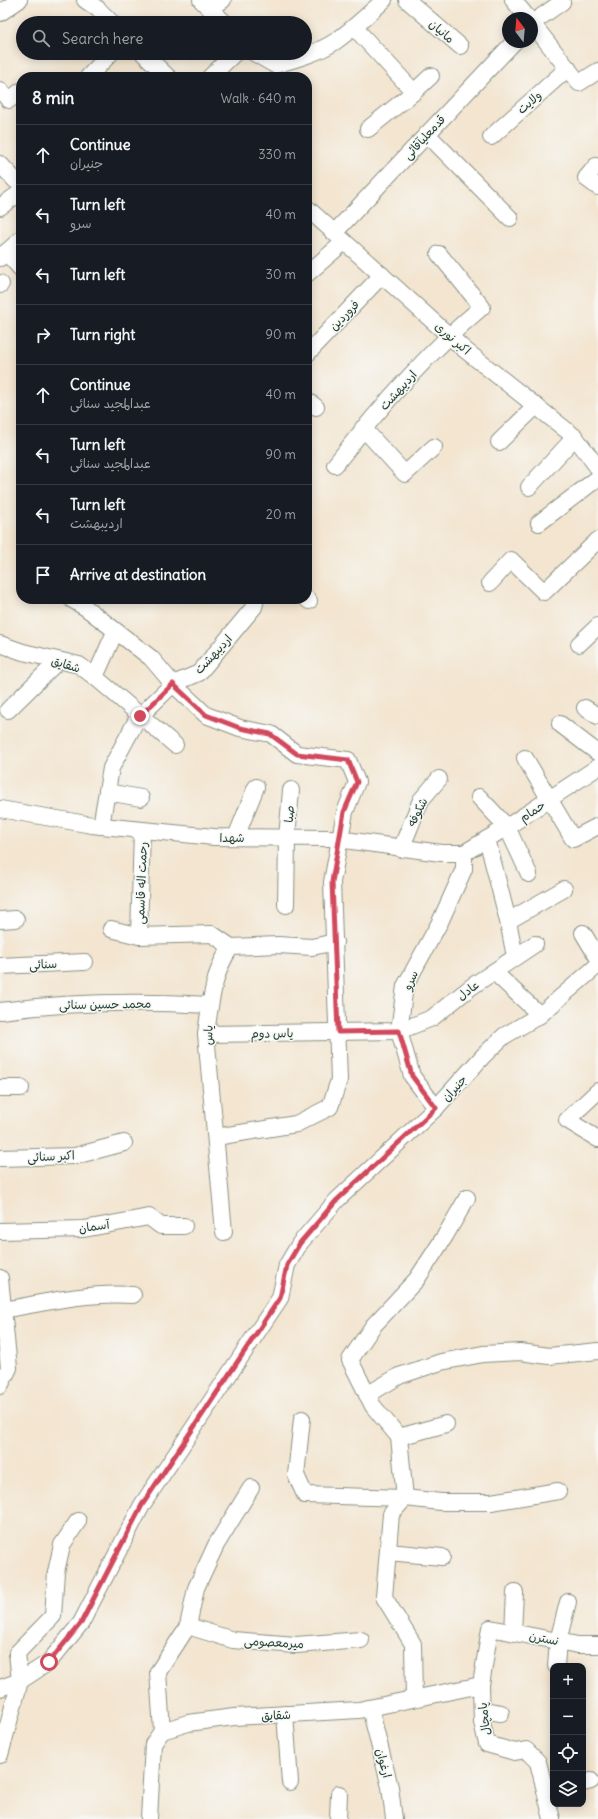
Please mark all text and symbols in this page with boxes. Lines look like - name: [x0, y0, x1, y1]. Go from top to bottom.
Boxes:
- north arrow: [502, 12, 538, 48]
- search box: [16, 16, 312, 60]
- street label: مانیان: [426, 16, 458, 46]
- icon: search: [30, 27, 52, 49]
- text: Search here: [62, 29, 143, 48]
- text: 8 min: [32, 87, 74, 109]
- street label: ولایت: [514, 87, 545, 118]
- text: Walk · 640 m: [221, 90, 296, 107]
- street label: قدمعلیآقائی: [400, 112, 449, 163]
- text: Continue: [70, 135, 131, 154]
- icon: ahead: [32, 144, 54, 166]
- text: 330 m: [258, 146, 296, 163]
- text: جنیران: [70, 155, 103, 172]
- text: Turn left: [70, 195, 125, 214]
- icon: left: [32, 204, 54, 226]
- text: 40 m: [265, 206, 296, 223]
- text: سرو: [70, 215, 92, 232]
- icon: left: [32, 264, 54, 286]
- text: Turn left: [70, 265, 125, 284]
- text: 30 m: [266, 266, 296, 283]
- street label: فروردین: [326, 297, 363, 334]
- street label: اکبر نوری: [431, 318, 474, 358]
- icon: right: [32, 324, 54, 346]
- text: Turn right: [70, 325, 135, 344]
- text: 90 m: [265, 326, 296, 343]
- street label: اردیبهشت: [376, 367, 421, 414]
- text: Continue: [70, 375, 131, 394]
- icon: ahead: [32, 384, 54, 406]
- text: 40 m: [265, 386, 296, 403]
- text: عبدالمجید سنائی: [70, 395, 151, 412]
- text: Turn left: [70, 435, 125, 454]
- icon: left: [32, 444, 54, 466]
- text: 90 m: [265, 446, 296, 463]
- text: عبدالمجید سنائی: [70, 455, 151, 472]
- text: Turn left: [70, 495, 125, 514]
- icon: left: [32, 504, 54, 526]
- text: 20 m: [266, 506, 296, 523]
- text: اردیبهشت: [70, 515, 123, 532]
- icon: arrive: [32, 564, 54, 586]
- text: Arrive at destination: [70, 565, 206, 584]
- street label: اردیبهشت: [191, 631, 236, 678]
- street label: شقایق: [50, 653, 82, 675]
- route end: [131, 707, 149, 725]
- street label: شکوفه: [403, 795, 431, 829]
- street label: حمام: [516, 797, 549, 826]
- street label: صبا: [281, 805, 298, 823]
- street label: شهدا: [219, 830, 245, 845]
- street label: رحمت اله قاسمی: [132, 841, 151, 925]
- street label: سنائی: [29, 956, 57, 973]
- street label: سرو: [399, 968, 422, 993]
- street label: عادل: [454, 977, 482, 1003]
- street label: محمد حسین سنائی: [59, 996, 151, 1013]
- street label: یاس: [200, 1025, 216, 1045]
- street label: یاس دوم: [251, 1025, 293, 1043]
- street label: جنیران: [438, 1072, 471, 1105]
- street label: اکبر سنائی: [27, 1147, 75, 1166]
- street label: آسمان: [78, 1216, 111, 1236]
- street label: نسترن: [528, 1628, 560, 1648]
- street label: میرمعصومی: [244, 1633, 304, 1652]
- route start: [40, 1653, 58, 1671]
- map controls: [550, 1663, 586, 1807]
- button: +: [550, 1663, 586, 1699]
- button: −: [550, 1699, 586, 1735]
- street label: پامچال: [475, 1702, 494, 1736]
- street label: شقایق: [261, 1707, 291, 1723]
- button: locate: [550, 1735, 586, 1771]
- street label: ارغوان: [373, 1747, 395, 1779]
- button: layers: [550, 1771, 586, 1807]

